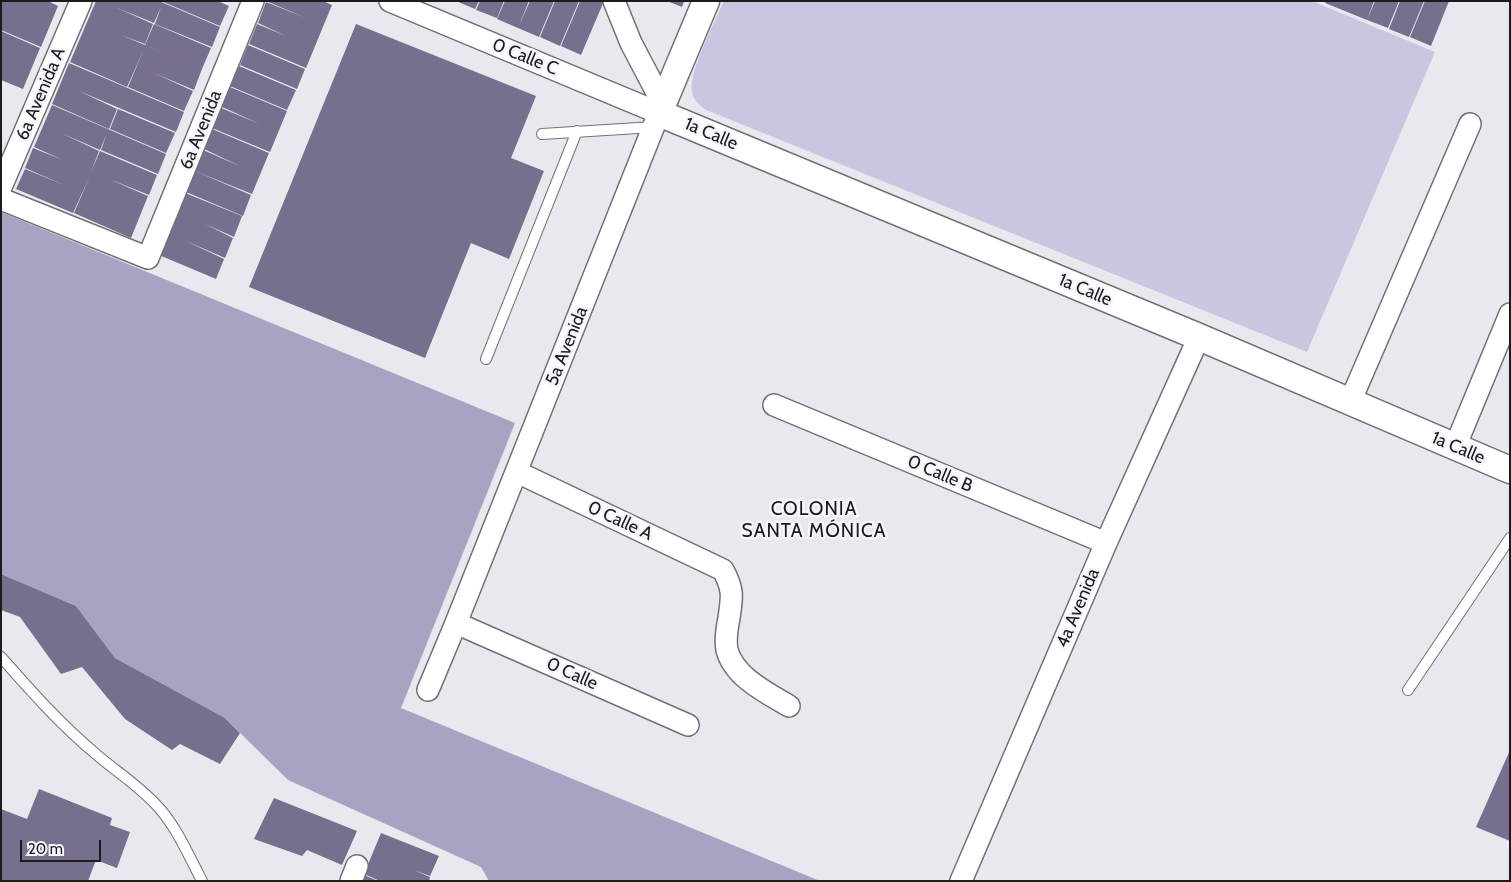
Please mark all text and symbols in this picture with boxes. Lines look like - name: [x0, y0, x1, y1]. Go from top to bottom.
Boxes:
- street label: 0 Calle C: [489, 34, 561, 80]
- street label: 6a Avenida A: [12, 44, 70, 144]
- street label: 6a Avenida: [175, 87, 227, 173]
- street label: 1a Calle: [681, 113, 741, 155]
- street label: 1a Calle: [1055, 269, 1115, 311]
- street label: 5a Avenida: [541, 303, 593, 389]
- street label: 1a Calle: [1428, 427, 1488, 469]
- street label: 0 Calle B: [904, 451, 976, 497]
- street label: 0 Calle A: [584, 497, 656, 545]
- district label: COLONIA SANTA MÓNICA: [740, 498, 888, 542]
- street label: 4a Avenida: [1052, 565, 1104, 651]
- street label: 0 Calle: [543, 653, 601, 695]
- scale bar: [22, 830, 104, 862]
- text: 20 m: [28, 840, 63, 858]

